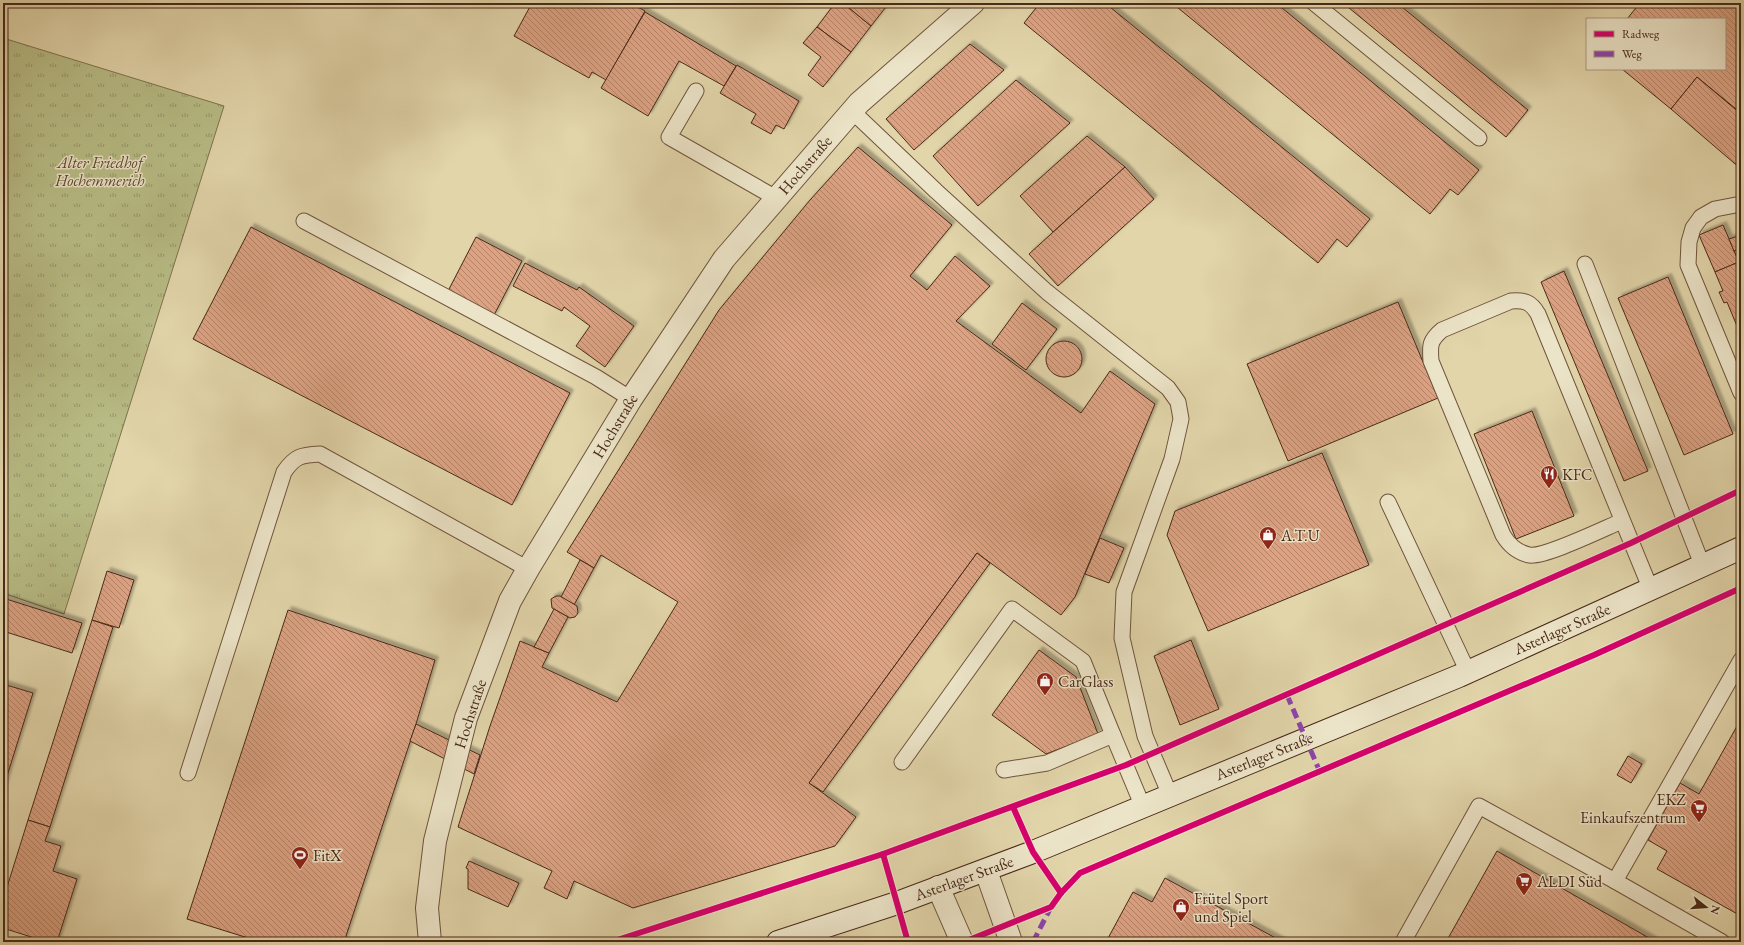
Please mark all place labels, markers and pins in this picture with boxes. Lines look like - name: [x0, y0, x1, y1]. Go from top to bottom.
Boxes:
- restaurant icon: KFC: [1539, 464, 1559, 489]
- place label: KFC: [1562, 464, 1592, 485]
- shop icon: A.T.U: [1258, 525, 1278, 550]
- place label: A.T.U: [1280, 525, 1320, 546]
- shop icon: CarGlass: [1035, 671, 1055, 696]
- place label: CarGlass: [1058, 671, 1113, 692]
- place label: EKZ Einkaufszentrum: [1580, 789, 1687, 828]
- supermarket icon: EKZ Einkaufszentrum: [1689, 798, 1709, 823]
- sports icon: FitX: [290, 845, 310, 870]
- place label: FitX: [313, 845, 342, 866]
- supermarket icon: ALDI Süd: [1514, 871, 1534, 896]
- place label: ALDI Süd: [1536, 871, 1603, 892]
- place label: Frütel Sport und Spiel: [1194, 888, 1268, 927]
- shop icon: Frütel Sport und Spiel: [1171, 897, 1191, 922]

